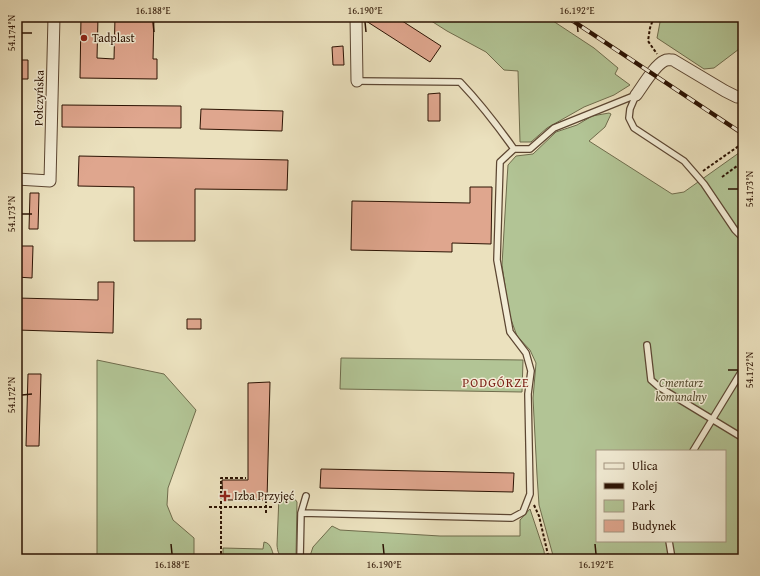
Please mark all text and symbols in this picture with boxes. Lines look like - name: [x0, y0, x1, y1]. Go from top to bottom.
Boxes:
- text: 16.188°E: [135, 3, 171, 18]
- text: 16.190°E: [347, 3, 383, 18]
- text: 16.192°E: [559, 3, 595, 18]
- text: 54.174°N: [4, 14, 19, 51]
- place label: Tadplast: [92, 29, 136, 46]
- marker: Tadplast: [79, 33, 89, 43]
- street label: Połczyńska: [30, 70, 47, 126]
- text: 54.173°N: [742, 170, 757, 207]
- text: 54.173°N: [4, 195, 19, 232]
- text: 54.172°N: [742, 351, 757, 388]
- district label: PODGÓRZE: [462, 373, 530, 392]
- park label: Cmentarz komunalny: [655, 374, 707, 405]
- text: 54.172°N: [4, 376, 19, 413]
- legend: [596, 450, 726, 542]
- text: Ulica: [632, 457, 658, 474]
- text: Kolej: [632, 477, 657, 494]
- place label: Izba Przyjęć: [234, 487, 295, 504]
- marker: Izba Przyjęć: [219, 490, 231, 502]
- text: Park: [632, 497, 656, 514]
- text: Budynek: [632, 517, 677, 534]
- text: 16.188°E: [154, 557, 190, 572]
- text: 16.190°E: [366, 557, 402, 572]
- text: 16.192°E: [578, 557, 614, 572]

